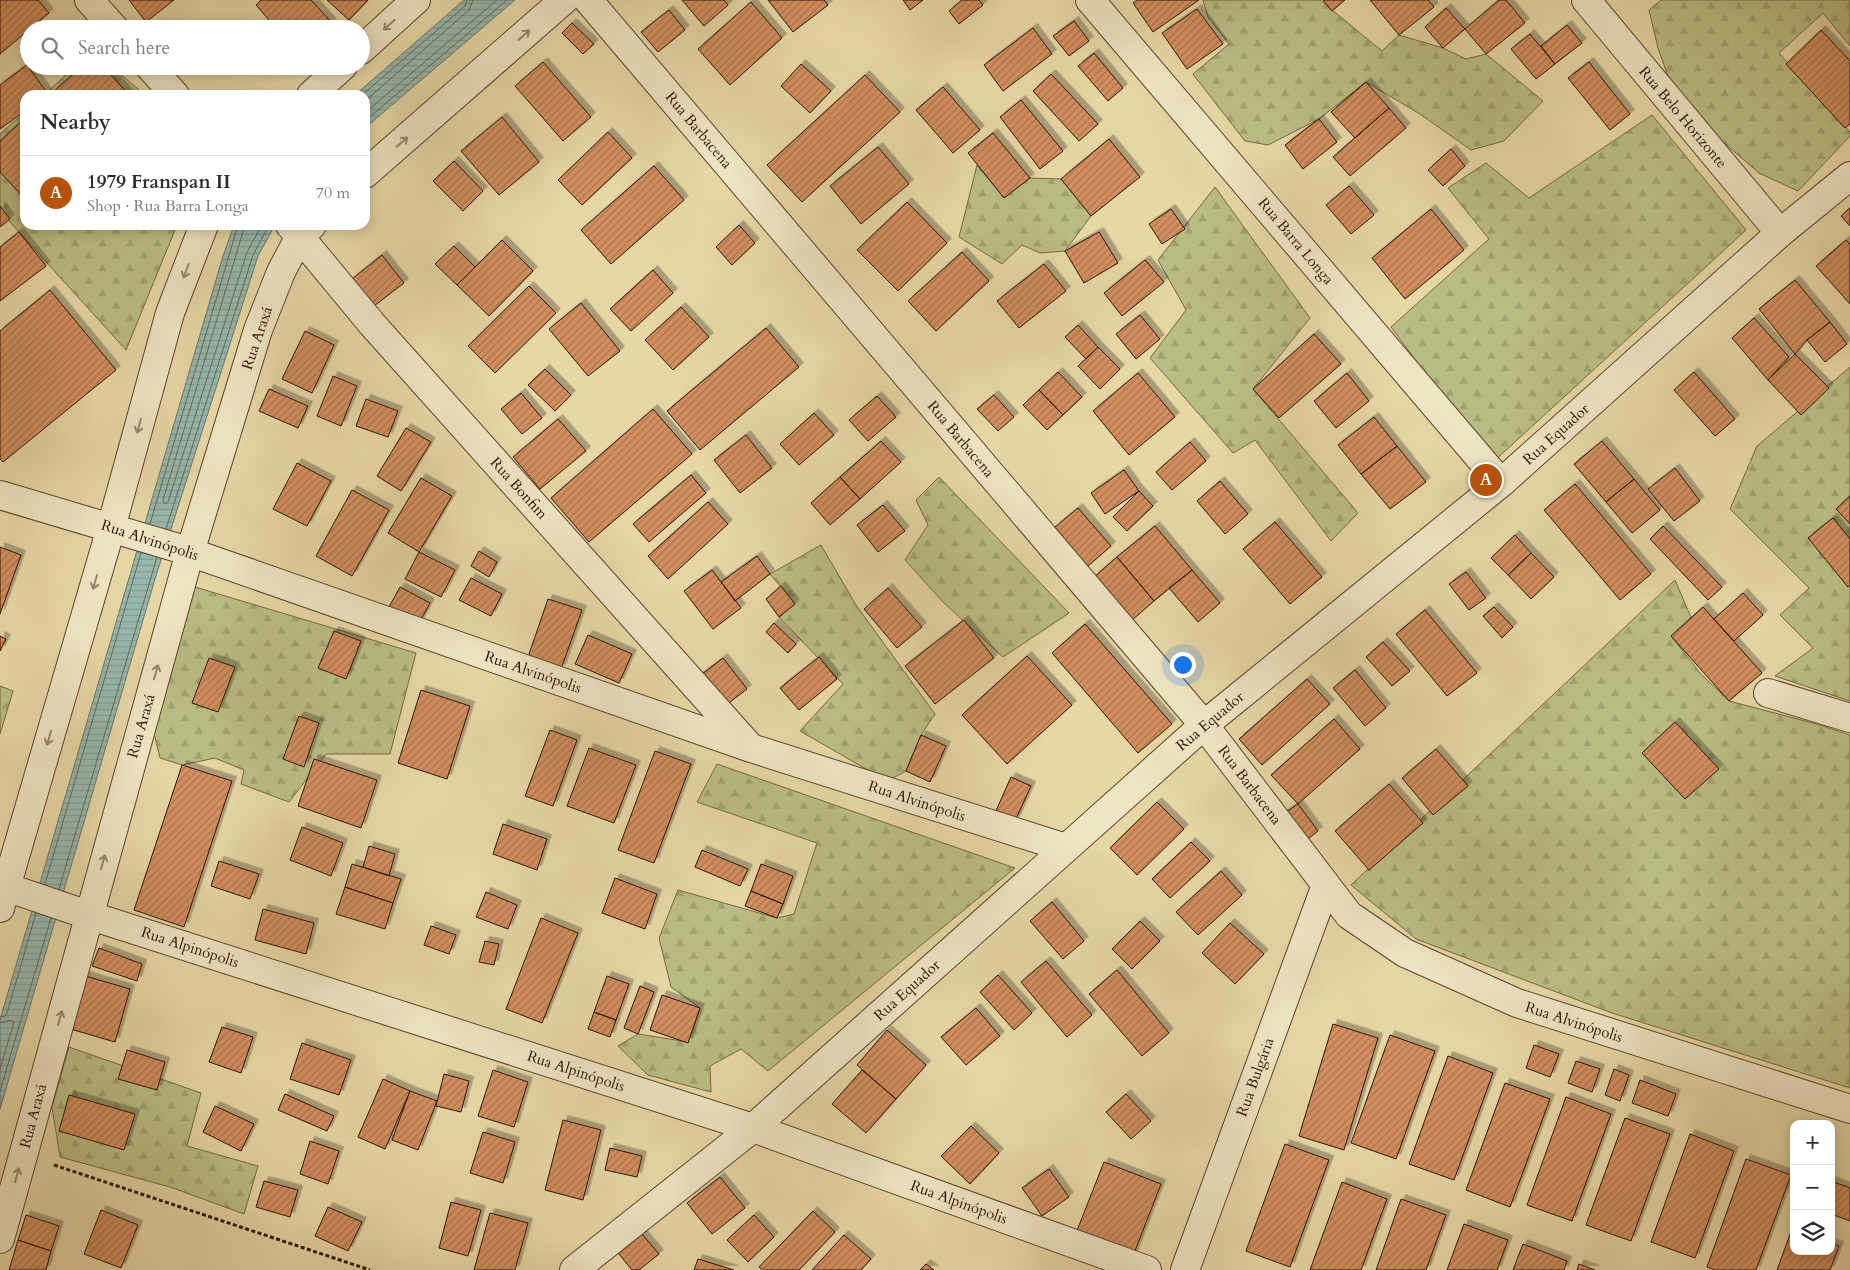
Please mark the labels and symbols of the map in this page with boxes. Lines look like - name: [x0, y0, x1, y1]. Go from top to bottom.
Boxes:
- one-way arrow: [382, 19, 395, 31]
- one-way arrow: [517, 29, 530, 41]
- street label: Rua Belo Horizonte: [1634, 62, 1732, 172]
- street label: Rua Barbacena: [661, 87, 737, 173]
- one-way arrow: [395, 136, 408, 148]
- street label: Rua Barra Longa: [1254, 193, 1339, 289]
- one-way arrow: [181, 262, 190, 278]
- street label: Rua Araxá: [237, 303, 277, 372]
- street label: Rua Barbacena: [923, 396, 999, 482]
- street label: Rua Equador: [1519, 399, 1594, 469]
- one-way arrow: [134, 417, 143, 433]
- street label: Rua Bonfim: [486, 453, 552, 524]
- pin: A: [1470, 461, 1502, 499]
- street label: Rua Alvinópolis: [99, 515, 201, 565]
- one-way arrow: [90, 574, 99, 590]
- street label: Rua Alvinópolis: [482, 646, 584, 698]
- your location: [1170, 652, 1196, 678]
- one-way arrow: [152, 664, 162, 680]
- street label: Rua Equador: [1172, 686, 1249, 755]
- street label: Rua Araxá: [122, 691, 160, 760]
- one-way arrow: [44, 730, 54, 746]
- street label: Rua Barbacena: [1214, 741, 1287, 829]
- street label: Rua Alvinópolis: [866, 776, 968, 826]
- one-way arrow: [99, 854, 109, 870]
- street label: Rua Alpinópolis: [139, 922, 241, 972]
- street label: Rua Equador: [870, 955, 945, 1025]
- street label: Rua Alvinópolis: [1523, 997, 1625, 1047]
- one-way arrow: [56, 1011, 65, 1027]
- street label: Rua Bulgária: [1232, 1034, 1279, 1119]
- street label: Rua Alpinópolis: [525, 1046, 627, 1096]
- street label: Rua Araxá: [15, 1081, 51, 1150]
- one-way arrow: [13, 1168, 23, 1184]
- street label: Rua Alpinópolis: [908, 1175, 1010, 1229]

